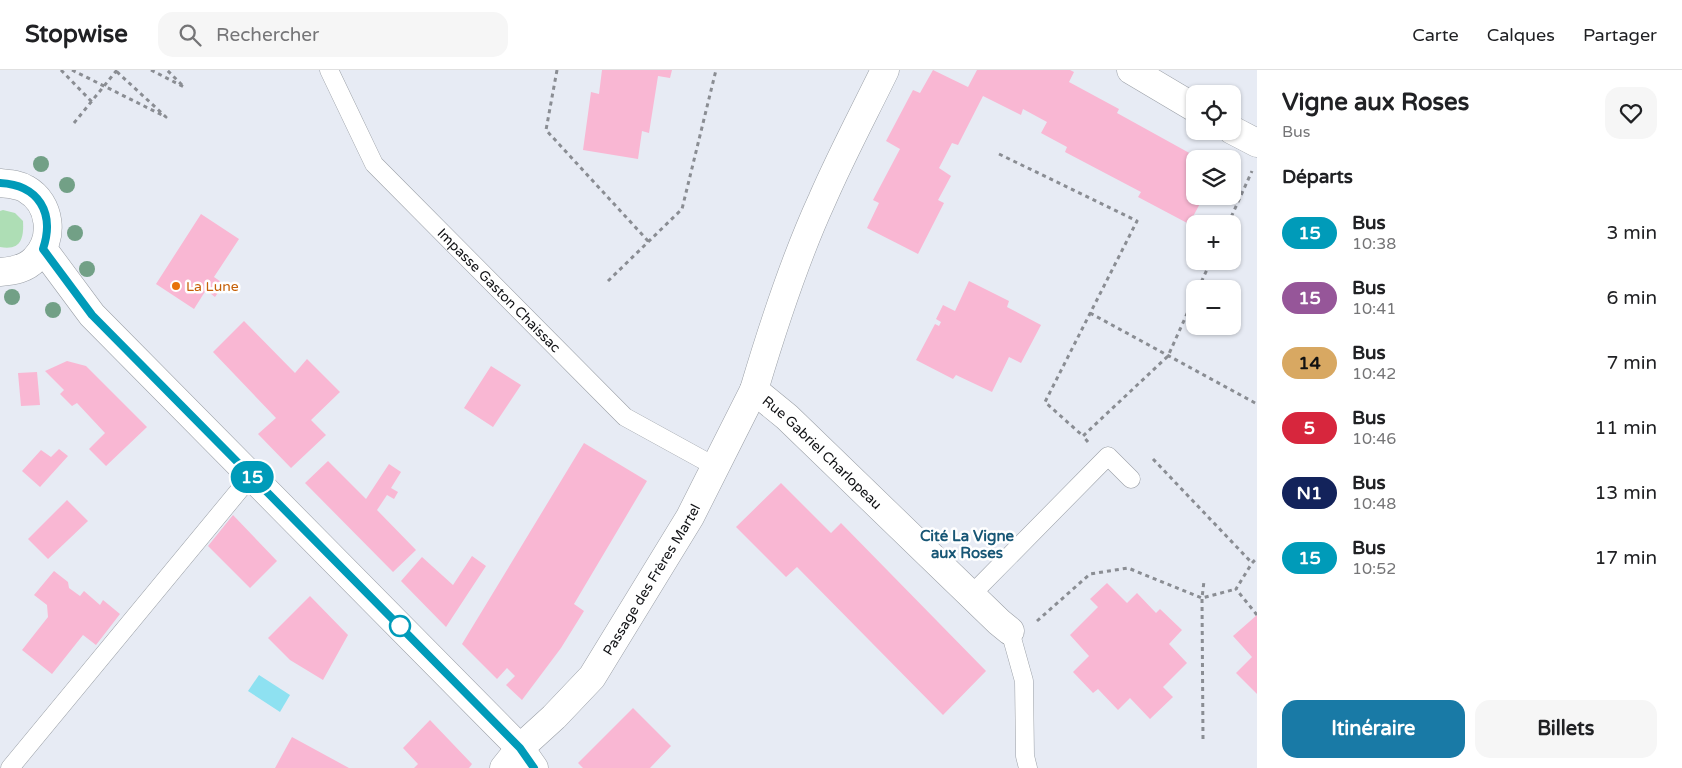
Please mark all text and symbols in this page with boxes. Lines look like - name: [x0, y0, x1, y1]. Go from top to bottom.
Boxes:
- search box: [158, 12, 508, 57]
- text: Stopwise: [25, 20, 128, 49]
- icon: search: [176, 21, 204, 49]
- text: Rechercher: [216, 24, 319, 46]
- text: Carte: [1412, 24, 1459, 46]
- text: Calques: [1487, 24, 1555, 46]
- text: Partager: [1583, 24, 1657, 46]
- map controls: [1186, 85, 1241, 335]
- button: locate: [1186, 85, 1241, 140]
- button: heart: [1605, 87, 1657, 139]
- text: Vigne aux Roses: [1282, 88, 1469, 117]
- text: Bus: [1282, 122, 1310, 142]
- button: layers: [1186, 150, 1241, 205]
- text: Départs: [1282, 166, 1353, 188]
- text: Bus: [1352, 212, 1386, 234]
- button: +: [1186, 215, 1241, 270]
- text: 15: [1298, 222, 1321, 244]
- text: 3 min: [1606, 222, 1657, 244]
- street label: Impasse Gaston Chaissac: [434, 225, 564, 356]
- text: 10:38: [1352, 234, 1396, 254]
- text: Bus: [1352, 277, 1386, 299]
- place label: La Lune: [186, 278, 239, 295]
- marker: La Lune: [170, 280, 182, 292]
- button: −: [1186, 280, 1241, 335]
- text: 15: [1298, 287, 1321, 309]
- text: 6 min: [1606, 287, 1657, 309]
- text: 10:41: [1352, 299, 1396, 319]
- text: Bus: [1352, 342, 1386, 364]
- text: 14: [1298, 352, 1321, 374]
- text: 7 min: [1606, 352, 1657, 374]
- text: 10:42: [1352, 364, 1396, 384]
- street label: Rue Gabriel Charlopeau: [759, 392, 885, 513]
- text: Bus: [1352, 407, 1386, 429]
- text: 5: [1304, 417, 1315, 439]
- text: 11 min: [1594, 417, 1657, 439]
- text: 10:46: [1352, 429, 1396, 449]
- line badge: 15: [230, 461, 274, 493]
- text: 15: [241, 466, 263, 488]
- text: Bus: [1352, 472, 1386, 494]
- text: N1: [1297, 482, 1322, 504]
- text: 13 min: [1594, 482, 1657, 504]
- text: 10:48: [1352, 494, 1396, 514]
- street label: Passage des Frères Martel: [599, 501, 704, 659]
- district label: Cité La Vigne aux Roses: [920, 527, 1015, 562]
- text: Bus: [1352, 537, 1386, 559]
- text: 15: [1298, 547, 1321, 569]
- text: 17 min: [1594, 547, 1657, 569]
- text: 10:52: [1352, 559, 1396, 579]
- unlabelled marker: [389, 615, 411, 637]
- button: Itinéraire: [1282, 700, 1465, 758]
- button: Billets: [1475, 700, 1657, 758]

